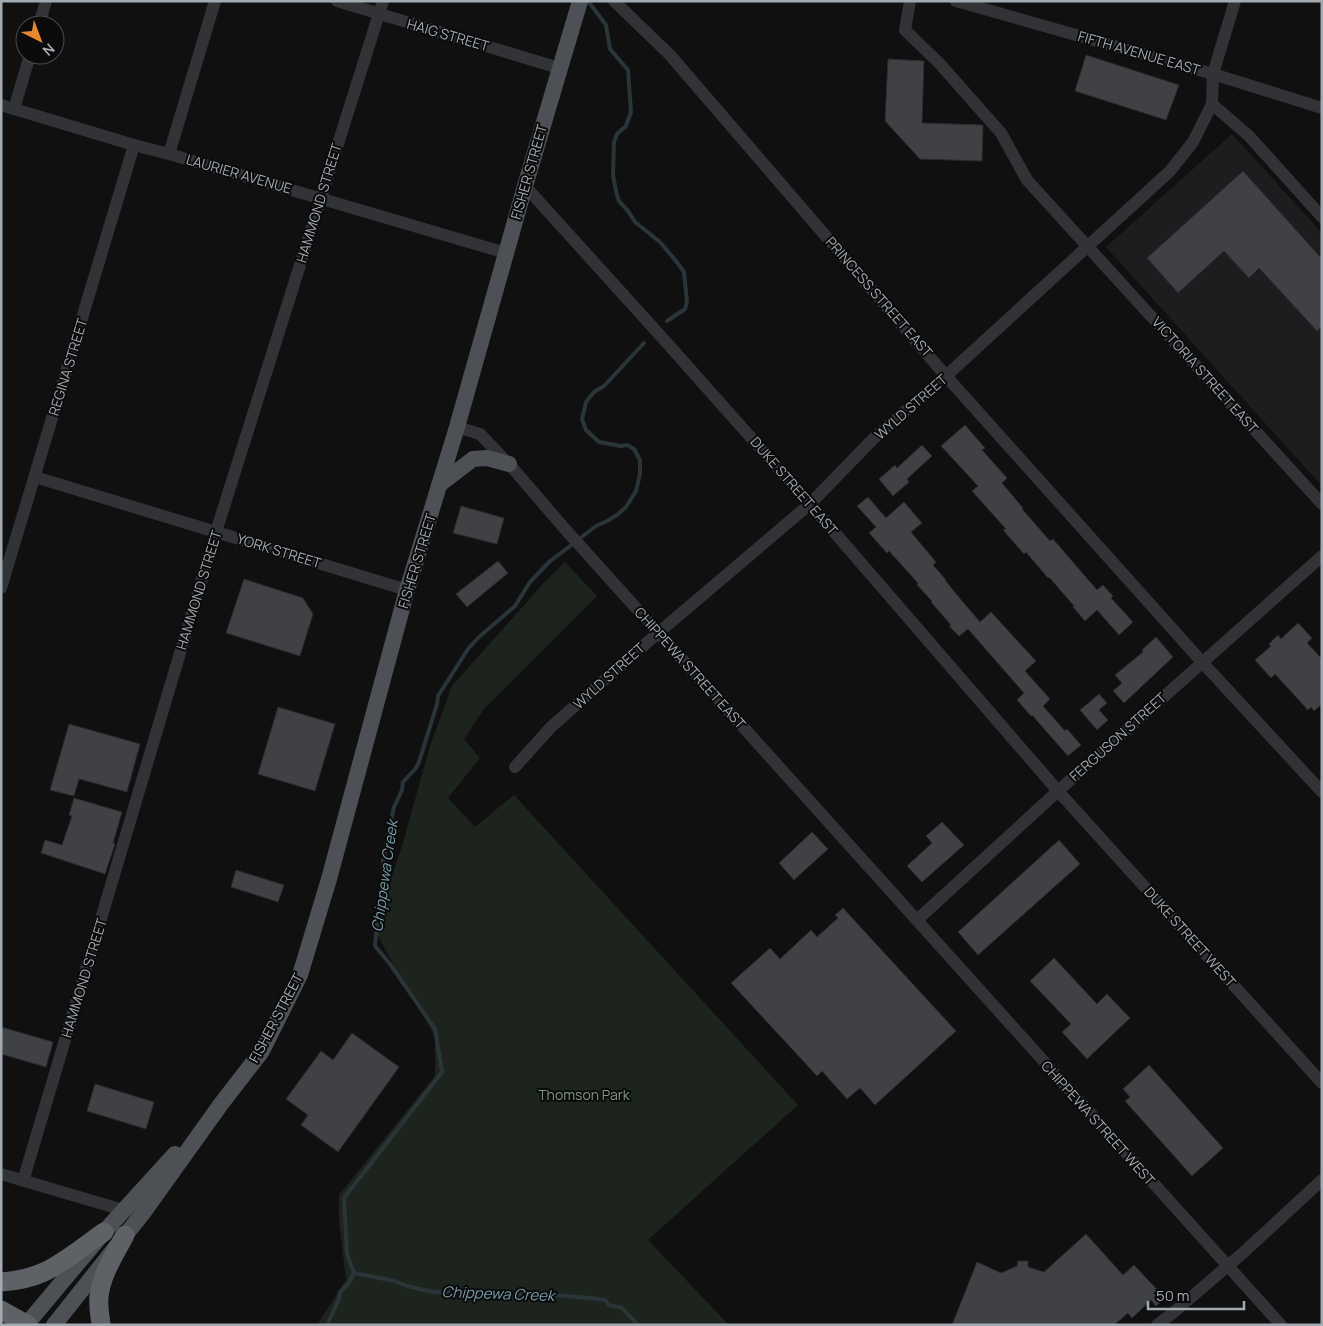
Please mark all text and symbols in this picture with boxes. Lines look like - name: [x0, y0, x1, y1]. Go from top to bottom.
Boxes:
- street label: HAIG STREET: [405, 14, 492, 55]
- north arrow: [15, 15, 65, 65]
- street label: FIFTH AVENUE EAST: [1076, 26, 1203, 79]
- text: N: [39, 40, 59, 60]
- street label: FISHER STREET: [506, 121, 551, 222]
- street label: HAMMOND STREET: [291, 140, 346, 265]
- street label: LAURIER AVENUE: [184, 149, 294, 198]
- street label: PRINCESS STREET EAST: [822, 232, 938, 362]
- street label: VICTORIA STREET EAST: [1148, 313, 1263, 437]
- street label: REGINA STREET: [44, 315, 92, 418]
- street label: WYLD STREET: [870, 369, 951, 443]
- street label: DUKE STREET EAST: [746, 433, 843, 539]
- street label: FISHER STREET: [393, 510, 440, 611]
- street label: HAMMOND STREET: [171, 527, 226, 652]
- street label: YORK STREET: [235, 529, 324, 573]
- street label: CHIPPEWA STREET EAST: [631, 603, 751, 733]
- street label: WYLD STREET: [569, 638, 649, 713]
- street label: FERGUSON STREET: [1065, 688, 1171, 785]
- water label: Chippewa Creek: [366, 816, 403, 933]
- street label: DUKE STREET WEST: [1140, 883, 1241, 991]
- street label: HAMMOND STREET: [56, 915, 111, 1040]
- street label: FISHER STREET: [244, 969, 307, 1066]
- street label: CHIPPEWA STREET WEST: [1037, 1056, 1160, 1190]
- park label: Thomson Park: [538, 1085, 631, 1104]
- scale bar: [1148, 1278, 1244, 1310]
- water label: Chippewa Creek: [441, 1281, 557, 1306]
- text: 50 m: [1156, 1285, 1190, 1306]

